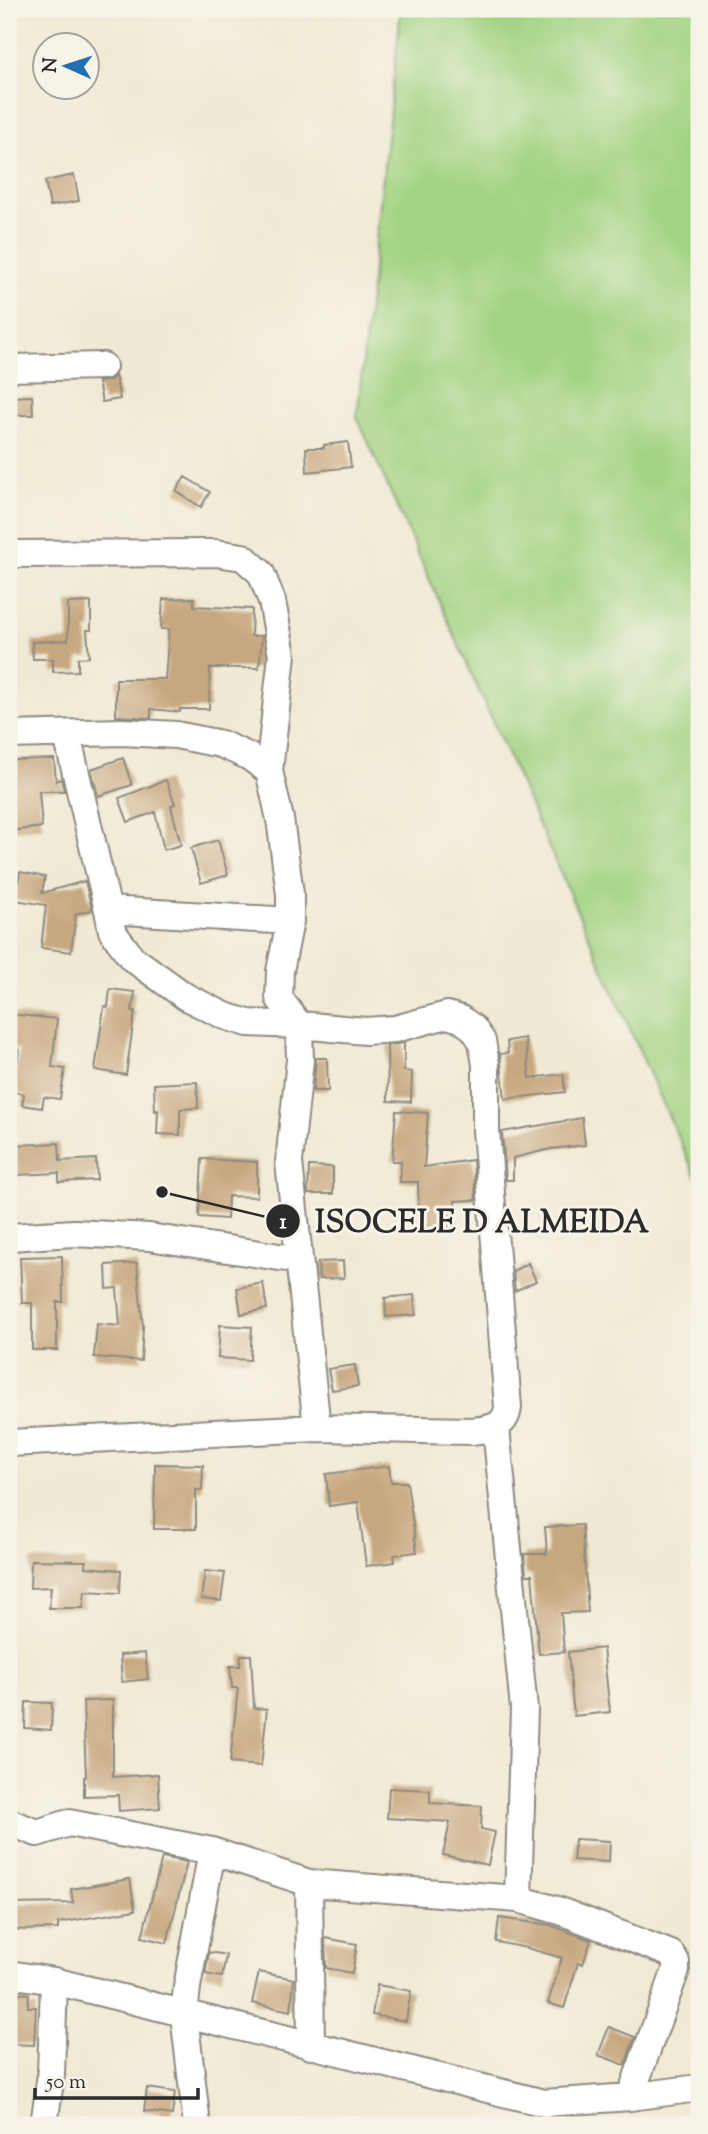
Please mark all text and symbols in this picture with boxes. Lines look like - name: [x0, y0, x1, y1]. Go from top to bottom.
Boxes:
- north arrow: [32, 32, 102, 102]
- text: N: [38, 57, 65, 74]
- callout: ISOCELE D ALMEIDA: [266, 1194, 663, 1247]
- text: ISOCELE D ALMEIDA: [315, 1201, 649, 1247]
- text: 1: [279, 1208, 287, 1238]
- scale bar: [35, 2057, 198, 2101]
- text: 50 m: [45, 2068, 86, 2098]

